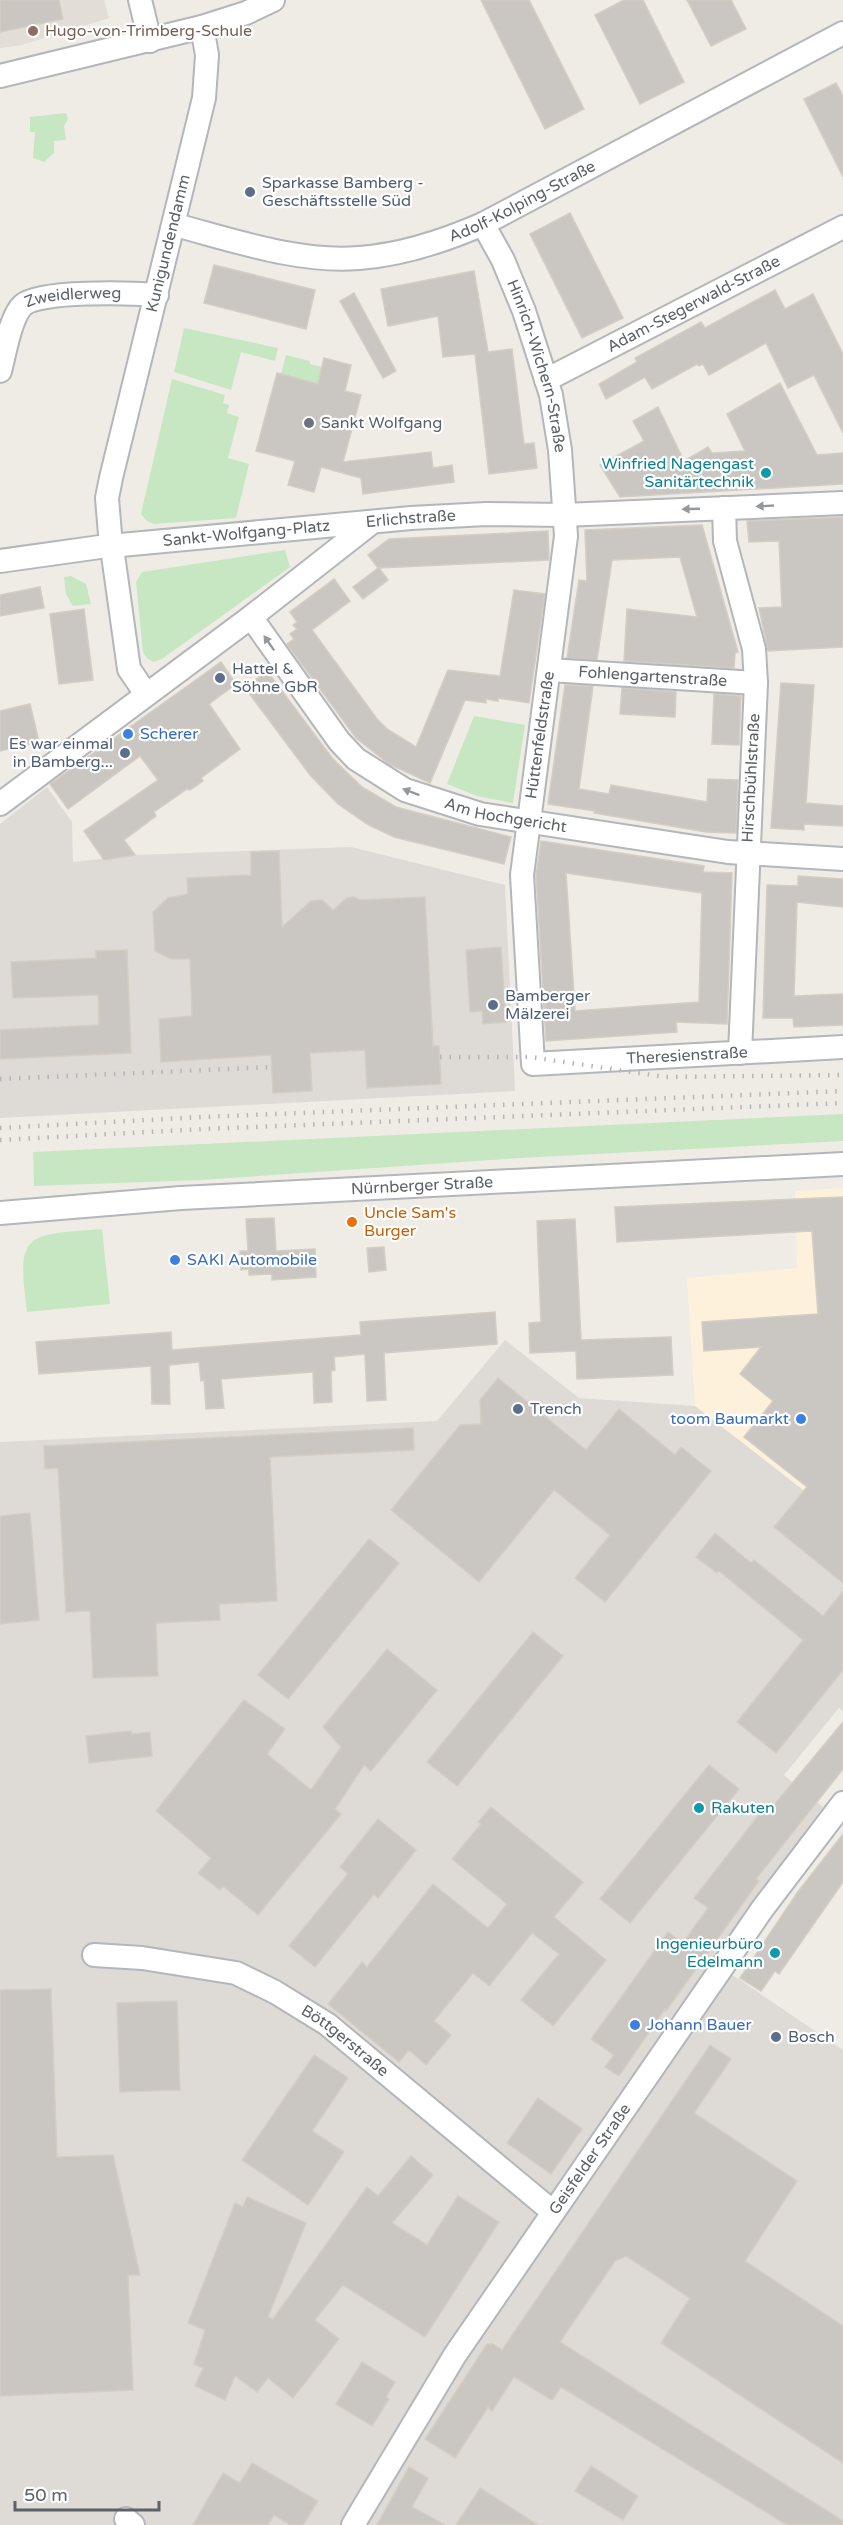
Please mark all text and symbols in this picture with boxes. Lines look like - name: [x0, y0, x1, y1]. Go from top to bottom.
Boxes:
- place label: Hugo-von-Trimberg-Schule: [45, 21, 252, 41]
- marker: Hugo-von-Trimberg-Schule: [26, 24, 40, 38]
- street label: Adolf-Kolping-Straße: [446, 156, 599, 247]
- street label: Kunigundendamm: [142, 172, 195, 314]
- place label: Sparkasse Bamberg - Geschäftsstelle Süd: [262, 173, 424, 211]
- marker: Sparkasse Bamberg - Geschäftsstelle Süd: [243, 185, 257, 199]
- street label: Adam-Stegerwald-Straße: [604, 251, 784, 357]
- street label: Hinrich-Wichern-Straße: [502, 277, 570, 454]
- street label: Zweidlerweg: [21, 283, 121, 312]
- place label: Sankt Wolfgang: [321, 413, 442, 433]
- marker: Sankt Wolfgang: [302, 416, 316, 430]
- place label: Winfried Nagengast Sanitärtechnik: [601, 454, 754, 492]
- marker: Winfried Nagengast Sanitärtechnik: [759, 466, 773, 480]
- one-way arrow: [755, 501, 774, 510]
- one-way arrow: [681, 505, 700, 514]
- street label: Erlichstraße: [365, 506, 456, 532]
- street label: Sankt-Wolfgang-Platz: [162, 516, 331, 551]
- one-way arrow: [263, 636, 275, 652]
- place label: Hattel & Söhne GbR: [232, 659, 318, 697]
- street label: Fohlengartenstraße: [578, 662, 728, 691]
- street label: Hüttenfeldstraße: [521, 670, 559, 800]
- marker: Hattel & Söhne GbR: [213, 671, 227, 685]
- street label: Hirschbühlstraße: [738, 713, 764, 843]
- place label: Scherer: [140, 724, 199, 744]
- marker: Scherer: [121, 727, 135, 741]
- place label: Es war einmal in Bamberg...: [9, 734, 113, 772]
- marker: Es war einmal in Bamberg...: [118, 746, 132, 760]
- one-way arrow: [402, 787, 420, 796]
- street label: Am Hochgericht: [442, 793, 568, 837]
- place label: Bamberger Mälzerei: [505, 986, 591, 1024]
- marker: Bamberger Mälzerei: [486, 998, 500, 1012]
- street label: Theresienstraße: [626, 1042, 748, 1069]
- street label: Nürnberger Straße: [350, 1172, 494, 1199]
- place label: Uncle Sam's Burger: [364, 1203, 456, 1241]
- marker: Uncle Sam's Burger: [345, 1215, 359, 1229]
- place label: SAKI Automobile: [187, 1250, 317, 1270]
- marker: SAKI Automobile: [168, 1253, 182, 1267]
- place label: Trench: [530, 1399, 582, 1419]
- marker: Trench: [511, 1402, 525, 1416]
- place label: toom Baumarkt: [670, 1409, 789, 1429]
- marker: toom Baumarkt: [794, 1412, 808, 1426]
- place label: Rakuten: [711, 1798, 775, 1818]
- marker: Rakuten: [692, 1801, 706, 1815]
- place label: Ingenieurbüro Edelmann: [656, 1934, 763, 1972]
- marker: Ingenieurbüro Edelmann: [768, 1946, 782, 1960]
- street label: Böttgerstraße: [297, 2000, 393, 2081]
- place label: Johann Bauer: [647, 2015, 752, 2035]
- marker: Johann Bauer: [628, 2018, 642, 2032]
- place label: Bosch: [788, 2027, 835, 2047]
- marker: Bosch: [769, 2030, 783, 2044]
- street label: Geisfelder Straße: [545, 2100, 635, 2219]
- scale bar: [15, 2474, 159, 2512]
- text: 50 m: [24, 2484, 68, 2506]

